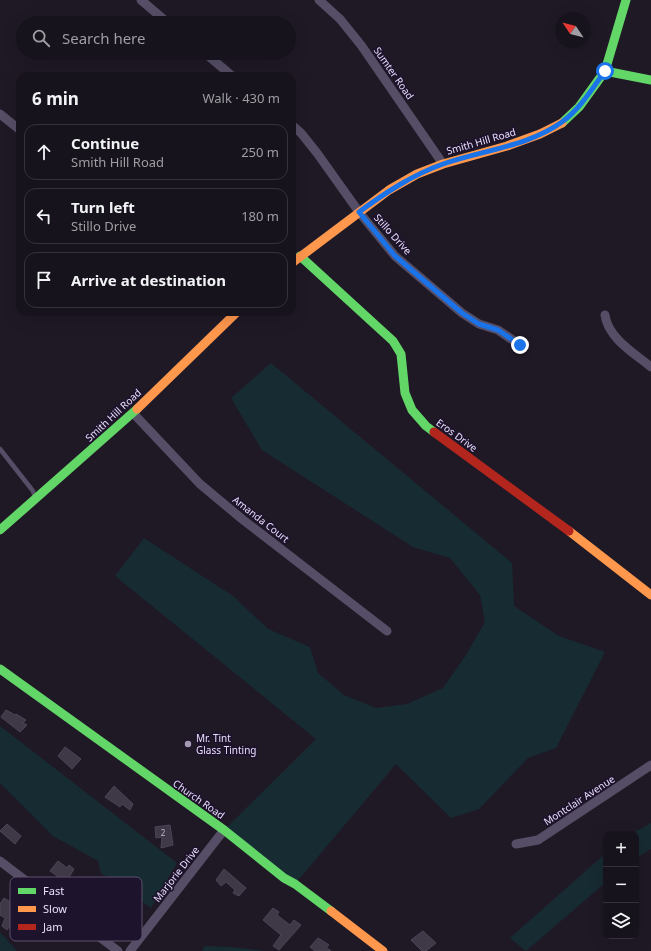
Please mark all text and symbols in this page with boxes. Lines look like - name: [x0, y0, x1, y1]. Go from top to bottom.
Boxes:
- north arrow: [555, 12, 591, 48]
- search box: [16, 16, 296, 60]
- icon: search: [30, 27, 52, 49]
- text: Search here: [62, 28, 145, 48]
- street label: Sumter Road: [371, 44, 417, 102]
- route start: [596, 62, 614, 80]
- text: 6 min: [32, 87, 79, 110]
- text: Walk · 430 m: [202, 89, 280, 107]
- street label: Smith Hill Road: [445, 124, 517, 158]
- text: Continue: [71, 133, 139, 153]
- icon: ahead: [33, 141, 55, 163]
- text: 250 m: [241, 143, 279, 161]
- text: Smith Hill Road: [71, 153, 164, 171]
- text: Turn left: [71, 197, 135, 217]
- icon: left: [33, 205, 55, 227]
- text: 180 m: [241, 207, 279, 225]
- street label: Stillo Drive: [371, 211, 415, 258]
- text: Stillo Drive: [71, 217, 136, 235]
- icon: arrive: [33, 269, 55, 291]
- text: Arrive at destination: [71, 270, 226, 290]
- route end: [511, 336, 529, 354]
- street label: Smith Hill Road: [82, 385, 144, 445]
- street label: Eros Drive: [434, 415, 481, 455]
- street label: Amanda Court: [230, 492, 292, 546]
- place label: Mr. Tint Glass Tinting: [196, 731, 257, 757]
- marker: Mr. Tint Glass Tinting: [183, 739, 193, 749]
- street label: Montclair Avenue: [541, 772, 618, 828]
- street label: Church Road: [170, 776, 228, 822]
- house number: 2: [161, 827, 166, 838]
- map controls: [603, 831, 639, 939]
- button: +: [603, 831, 639, 867]
- street label: Marjorie Drive: [150, 843, 202, 905]
- button: −: [603, 867, 639, 903]
- legend: [10, 877, 142, 941]
- text: Fast: [43, 883, 64, 898]
- text: Slow: [43, 901, 67, 916]
- button: layers: [603, 903, 639, 939]
- text: Jam: [42, 919, 62, 934]

